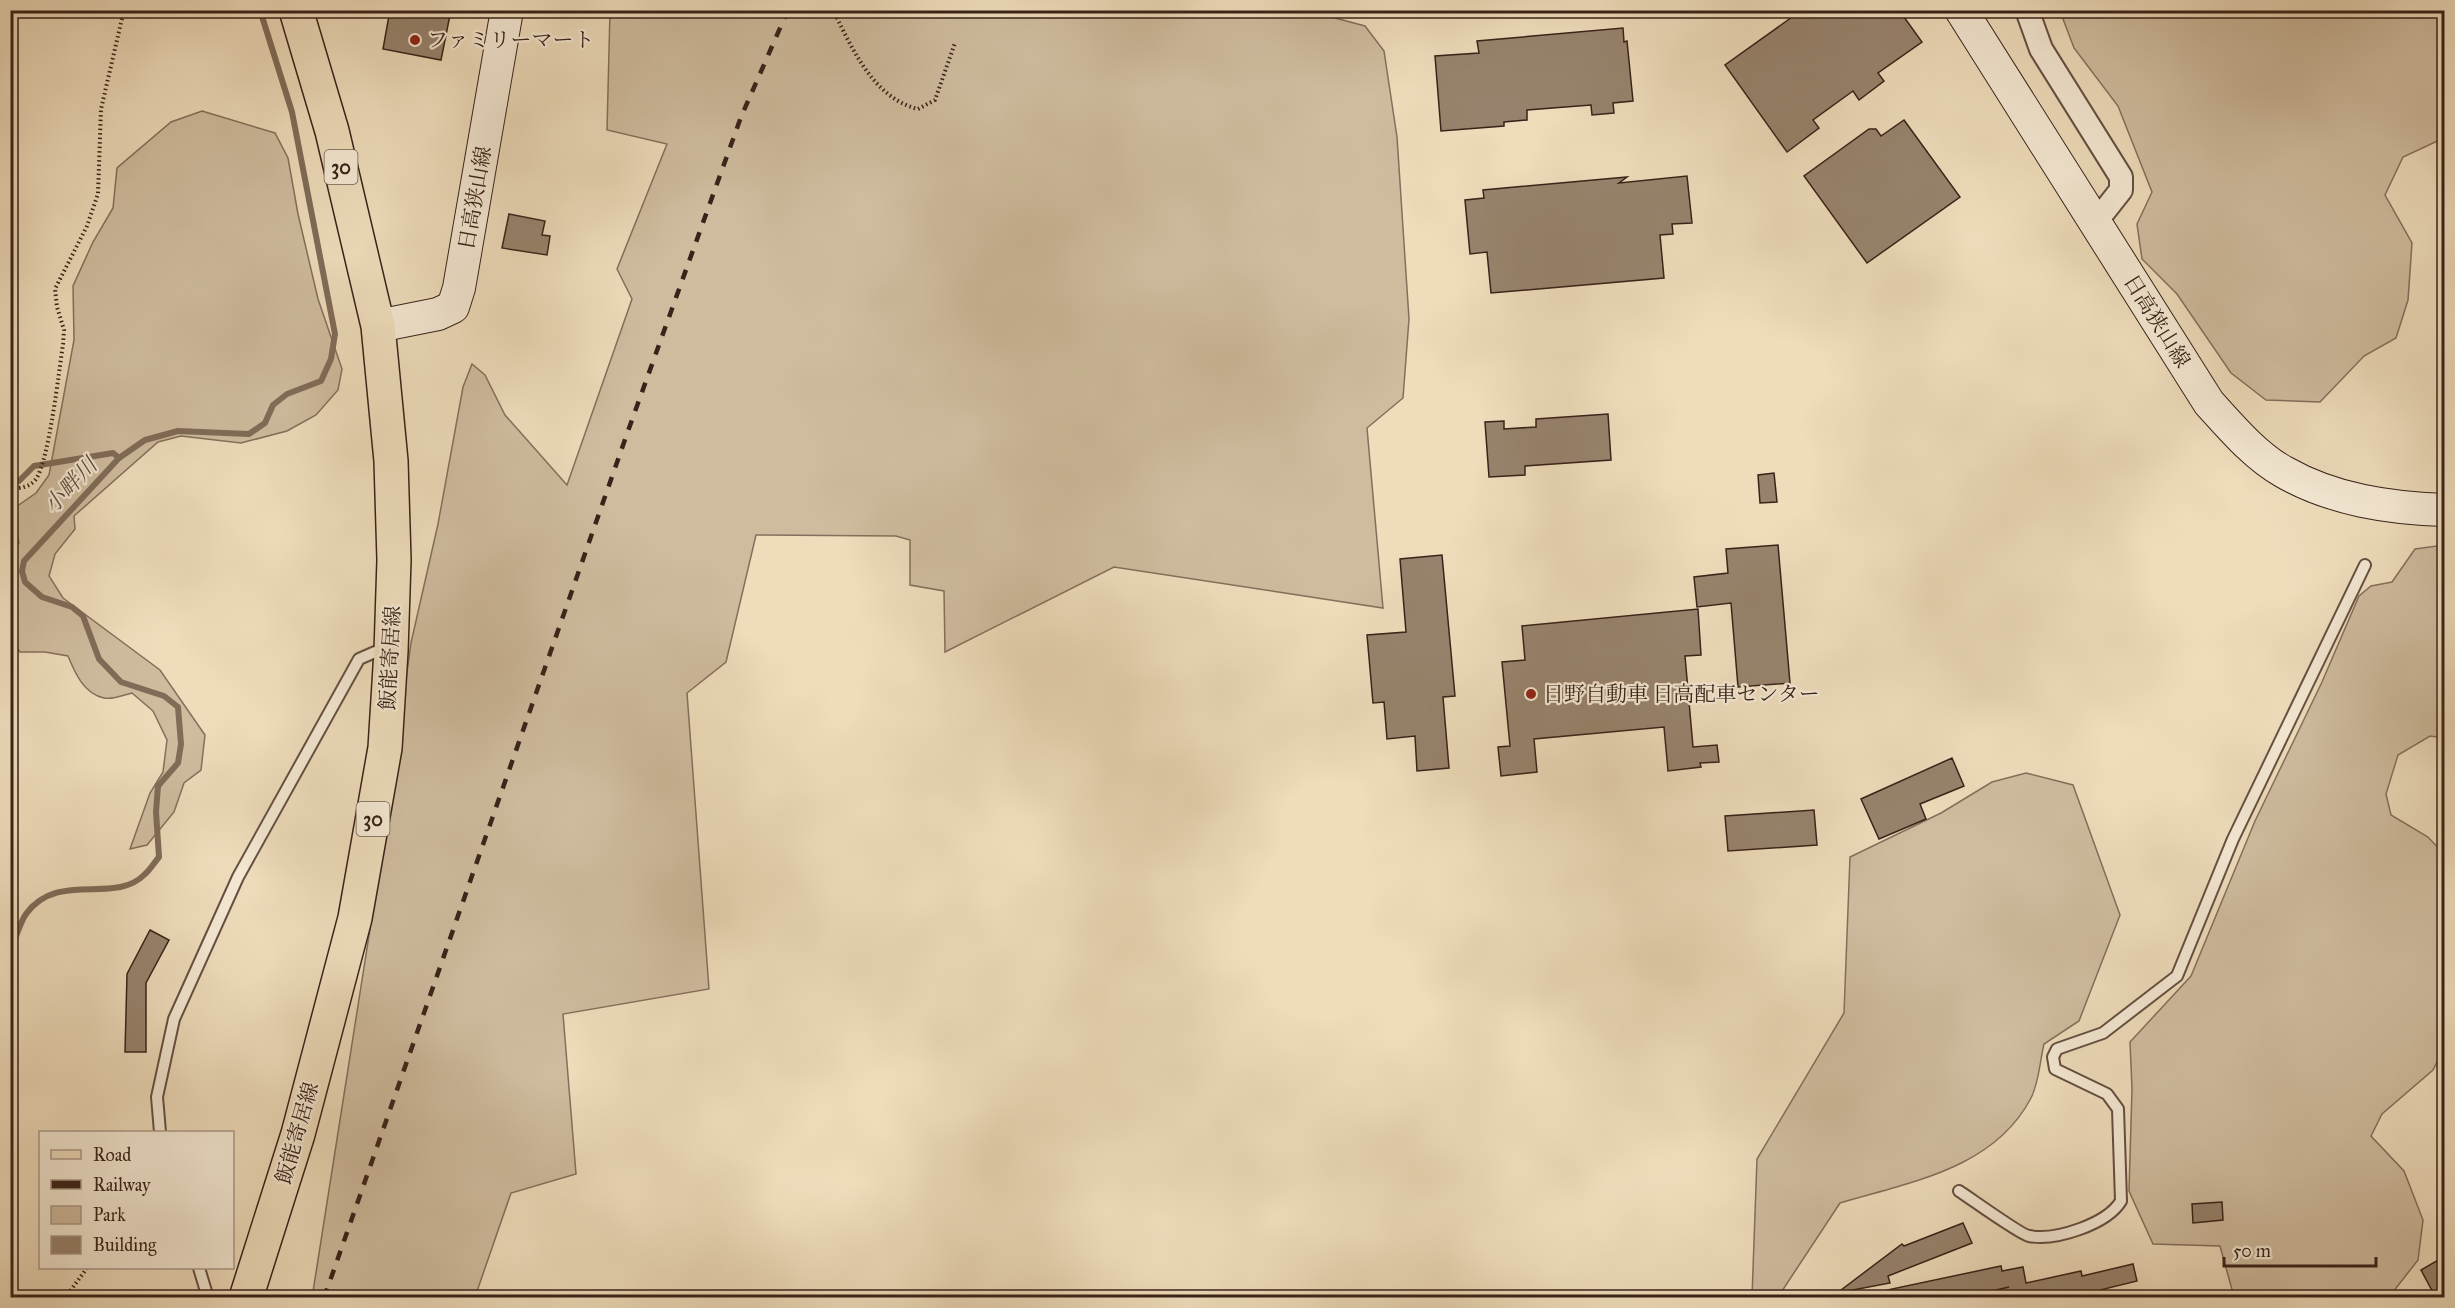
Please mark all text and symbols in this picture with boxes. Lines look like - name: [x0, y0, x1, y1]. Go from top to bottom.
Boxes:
- place label: ファミリーマート: [427, 27, 595, 53]
- marker: ファミリーマート: [408, 33, 422, 47]
- street label: 日高狭山線: [453, 144, 497, 252]
- road number: 30: [324, 150, 358, 184]
- street label: 日高狭山線: [2118, 270, 2196, 372]
- water label: 小畔川: [38, 451, 104, 519]
- street label: 飯能寄居線: [374, 605, 406, 711]
- place label: 日野自動車 日高配車センター: [1543, 681, 1820, 707]
- marker: 日野自動車 日高配車センター: [1524, 687, 1538, 701]
- road number: 30: [356, 802, 389, 836]
- street label: 飯能寄居線: [270, 1079, 324, 1187]
- legend: [39, 1131, 234, 1269]
- text: Road: [93, 1144, 131, 1166]
- text: Railway: [93, 1174, 151, 1196]
- text: Park: [93, 1204, 126, 1226]
- scale bar: [2224, 1230, 2376, 1268]
- text: Building: [93, 1234, 157, 1257]
- text: 50 m: [2233, 1240, 2271, 1262]

